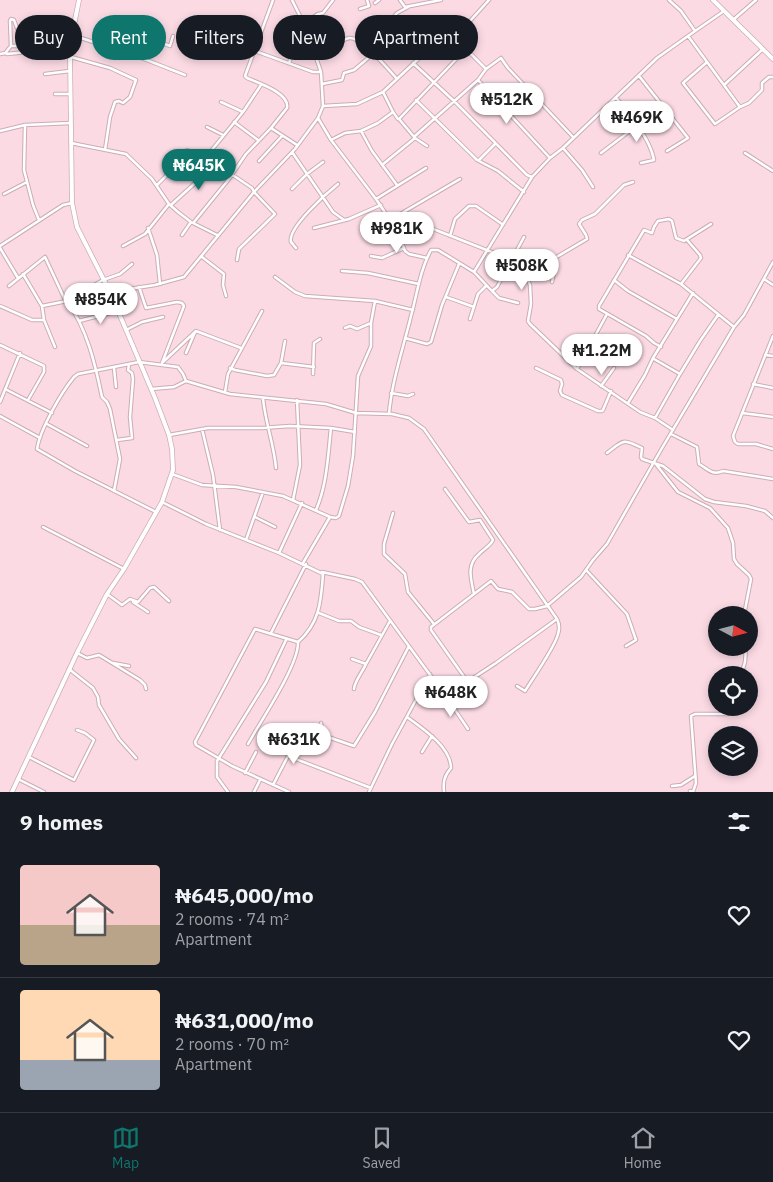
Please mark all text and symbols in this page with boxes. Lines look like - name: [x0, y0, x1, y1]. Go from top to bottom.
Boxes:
- chip: Buy: [15, 15, 82, 60]
- chip: Rent: [92, 15, 166, 60]
- chip: Filters: [176, 15, 263, 60]
- chip: New: [273, 15, 345, 60]
- chip: Apartment: [355, 15, 478, 60]
- pin: ₦512K: [472, 82, 542, 125]
- text: ₦512K: [481, 89, 533, 109]
- pin: ₦469K: [602, 100, 672, 143]
- text: ₦469K: [611, 107, 663, 127]
- pin: ₦645K: [164, 148, 234, 191]
- text: ₦645K: [173, 155, 225, 175]
- pin: ₦981K: [362, 212, 432, 254]
- text: ₦981K: [371, 218, 423, 238]
- pin: ₦508K: [487, 248, 557, 291]
- text: ₦508K: [496, 255, 548, 275]
- pin: ₦854K: [66, 282, 136, 325]
- text: ₦854K: [75, 289, 127, 309]
- pin: ₦1.22M: [561, 334, 643, 376]
- text: ₦1.22M: [572, 340, 632, 360]
- north arrow: [708, 606, 758, 656]
- map controls: [708, 606, 758, 776]
- button: locate: [708, 666, 758, 716]
- pin: ₦648K: [416, 676, 486, 718]
- text: ₦648K: [425, 682, 477, 702]
- pin: ₦631K: [259, 722, 329, 765]
- button: layers: [708, 726, 758, 776]
- text: ₦631K: [268, 729, 320, 749]
- text: 9 homes: [20, 808, 103, 836]
- icon: filters: [725, 808, 753, 836]
- text: ₦645,000/mo: [175, 881, 313, 909]
- icon: home: [60, 885, 120, 945]
- icon: heart: [725, 901, 753, 929]
- text: 2 rooms · 74 m²: [175, 909, 289, 929]
- text: Apartment: [175, 929, 252, 949]
- text: ₦631,000/mo: [175, 1006, 313, 1034]
- icon: home: [60, 1010, 120, 1070]
- icon: heart: [725, 1026, 753, 1054]
- text: 2 rooms · 70 m²: [175, 1034, 289, 1054]
- text: Apartment: [175, 1054, 252, 1074]
- tab: Map: [112, 1124, 140, 1172]
- tab: Saved: [363, 1124, 401, 1172]
- tab: Home: [624, 1124, 661, 1172]

